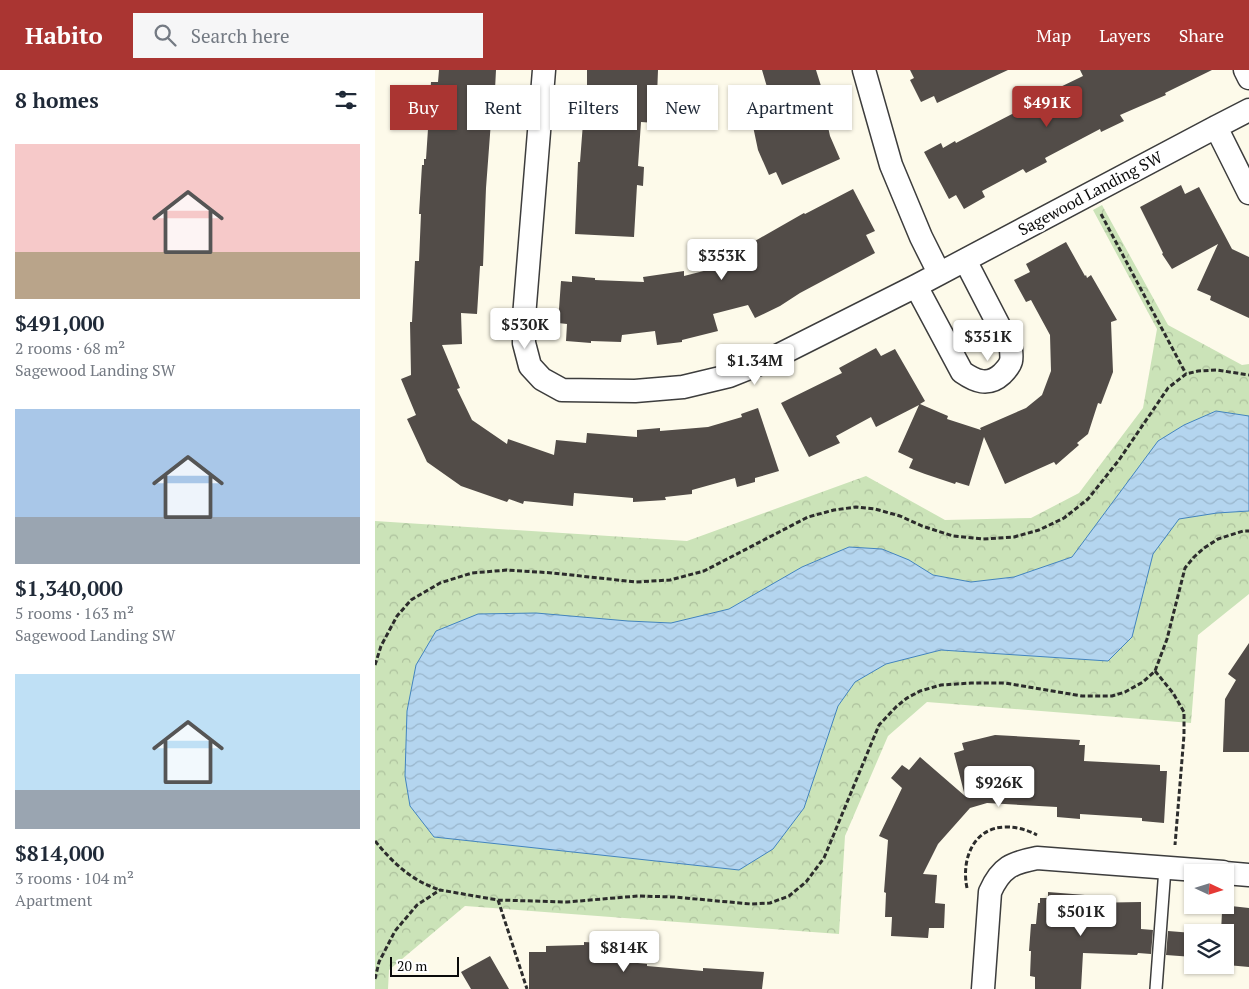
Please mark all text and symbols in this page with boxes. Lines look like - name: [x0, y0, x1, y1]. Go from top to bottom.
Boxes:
- search box: [133, 13, 483, 58]
- text: Habito: [25, 19, 103, 51]
- icon: search: [151, 21, 179, 49]
- text: Search here: [191, 23, 290, 48]
- text: Map: [1036, 23, 1071, 47]
- text: Layers: [1099, 23, 1151, 47]
- text: Share: [1179, 23, 1224, 47]
- chip: Buy: [390, 85, 457, 130]
- chip: Rent: [467, 85, 540, 130]
- chip: Filters: [550, 85, 637, 130]
- chip: New: [647, 85, 718, 130]
- chip: Apartment: [728, 85, 852, 130]
- pin: $491K: [1012, 85, 1082, 128]
- text: 8 homes: [15, 86, 99, 114]
- icon: filters: [332, 86, 360, 114]
- text: $491K: [1023, 91, 1071, 113]
- street label: Sagewood Landing SW: [1014, 146, 1166, 240]
- icon: home: [143, 177, 233, 267]
- pin: $353K: [687, 238, 757, 281]
- text: $353K: [698, 244, 746, 266]
- pin: $530K: [490, 308, 560, 350]
- text: $491,000: [15, 309, 104, 337]
- text: $530K: [501, 313, 549, 335]
- pin: $351K: [953, 320, 1023, 362]
- text: $351K: [964, 325, 1012, 347]
- text: 2 rooms · 68 m²: [15, 337, 125, 359]
- pin: $1.34M: [714, 344, 796, 386]
- text: $1.34M: [727, 349, 783, 371]
- text: Sagewood Landing SW: [15, 359, 175, 381]
- icon: home: [143, 442, 233, 532]
- text: $1,340,000: [15, 574, 123, 602]
- text: 5 rooms · 163 m²: [15, 602, 134, 624]
- text: Sagewood Landing SW: [15, 624, 175, 646]
- icon: home: [143, 707, 233, 797]
- pin: $926K: [964, 766, 1034, 808]
- text: $926K: [975, 771, 1023, 793]
- text: $814,000: [15, 839, 104, 867]
- north arrow: [1184, 864, 1234, 914]
- map controls: [1184, 864, 1234, 974]
- text: 3 rooms · 104 m²: [15, 867, 134, 889]
- text: Apartment: [15, 889, 92, 911]
- pin: $501K: [1046, 894, 1116, 937]
- text: $501K: [1057, 900, 1105, 922]
- button: layers: [1184, 924, 1234, 974]
- pin: $814K: [589, 930, 659, 973]
- text: $814K: [600, 936, 648, 958]
- scale bar: [390, 954, 459, 977]
- text: 20 m: [397, 956, 427, 975]

